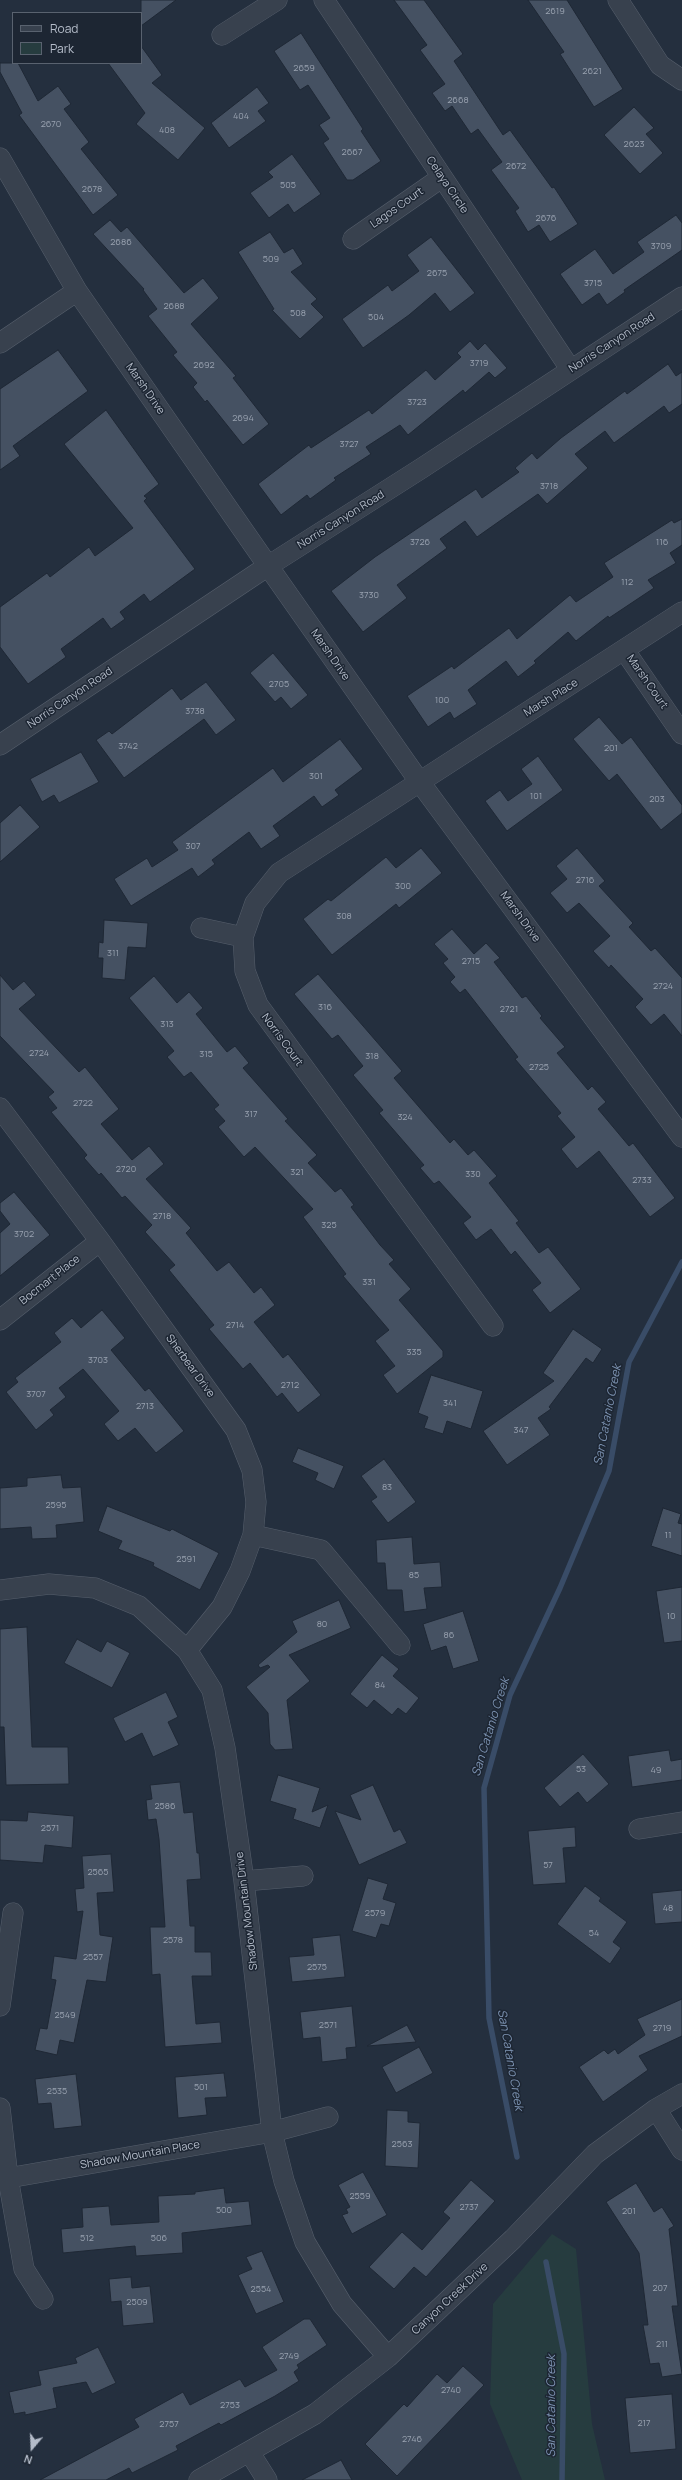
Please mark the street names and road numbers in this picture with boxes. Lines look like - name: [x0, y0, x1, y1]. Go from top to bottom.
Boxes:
- street label: Celaya Circle: [423, 154, 471, 216]
- street label: Lagos Court: [368, 185, 426, 231]
- street label: Norris Canyon Road: [567, 310, 657, 376]
- street label: Marsh Drive: [123, 361, 167, 417]
- street label: Norris Canyon Road: [295, 488, 387, 552]
- street label: Marsh Drive: [308, 627, 352, 683]
- street label: Marsh Court: [624, 652, 670, 712]
- street label: Norris Canyon Road: [25, 665, 115, 731]
- street label: Marsh Place: [522, 676, 580, 720]
- street label: Marsh Drive: [497, 889, 543, 945]
- street label: Norris Court: [259, 1011, 305, 1069]
- street label: Bocmart Place: [17, 1252, 83, 1308]
- street label: Sherbear Drive: [163, 1332, 217, 1400]
- street label: Shadow Mountain Drive: [233, 1851, 261, 1971]
- street label: Shadow Mountain Place: [79, 2138, 201, 2172]
- street label: Canyon Creek Drive: [409, 2260, 491, 2338]

